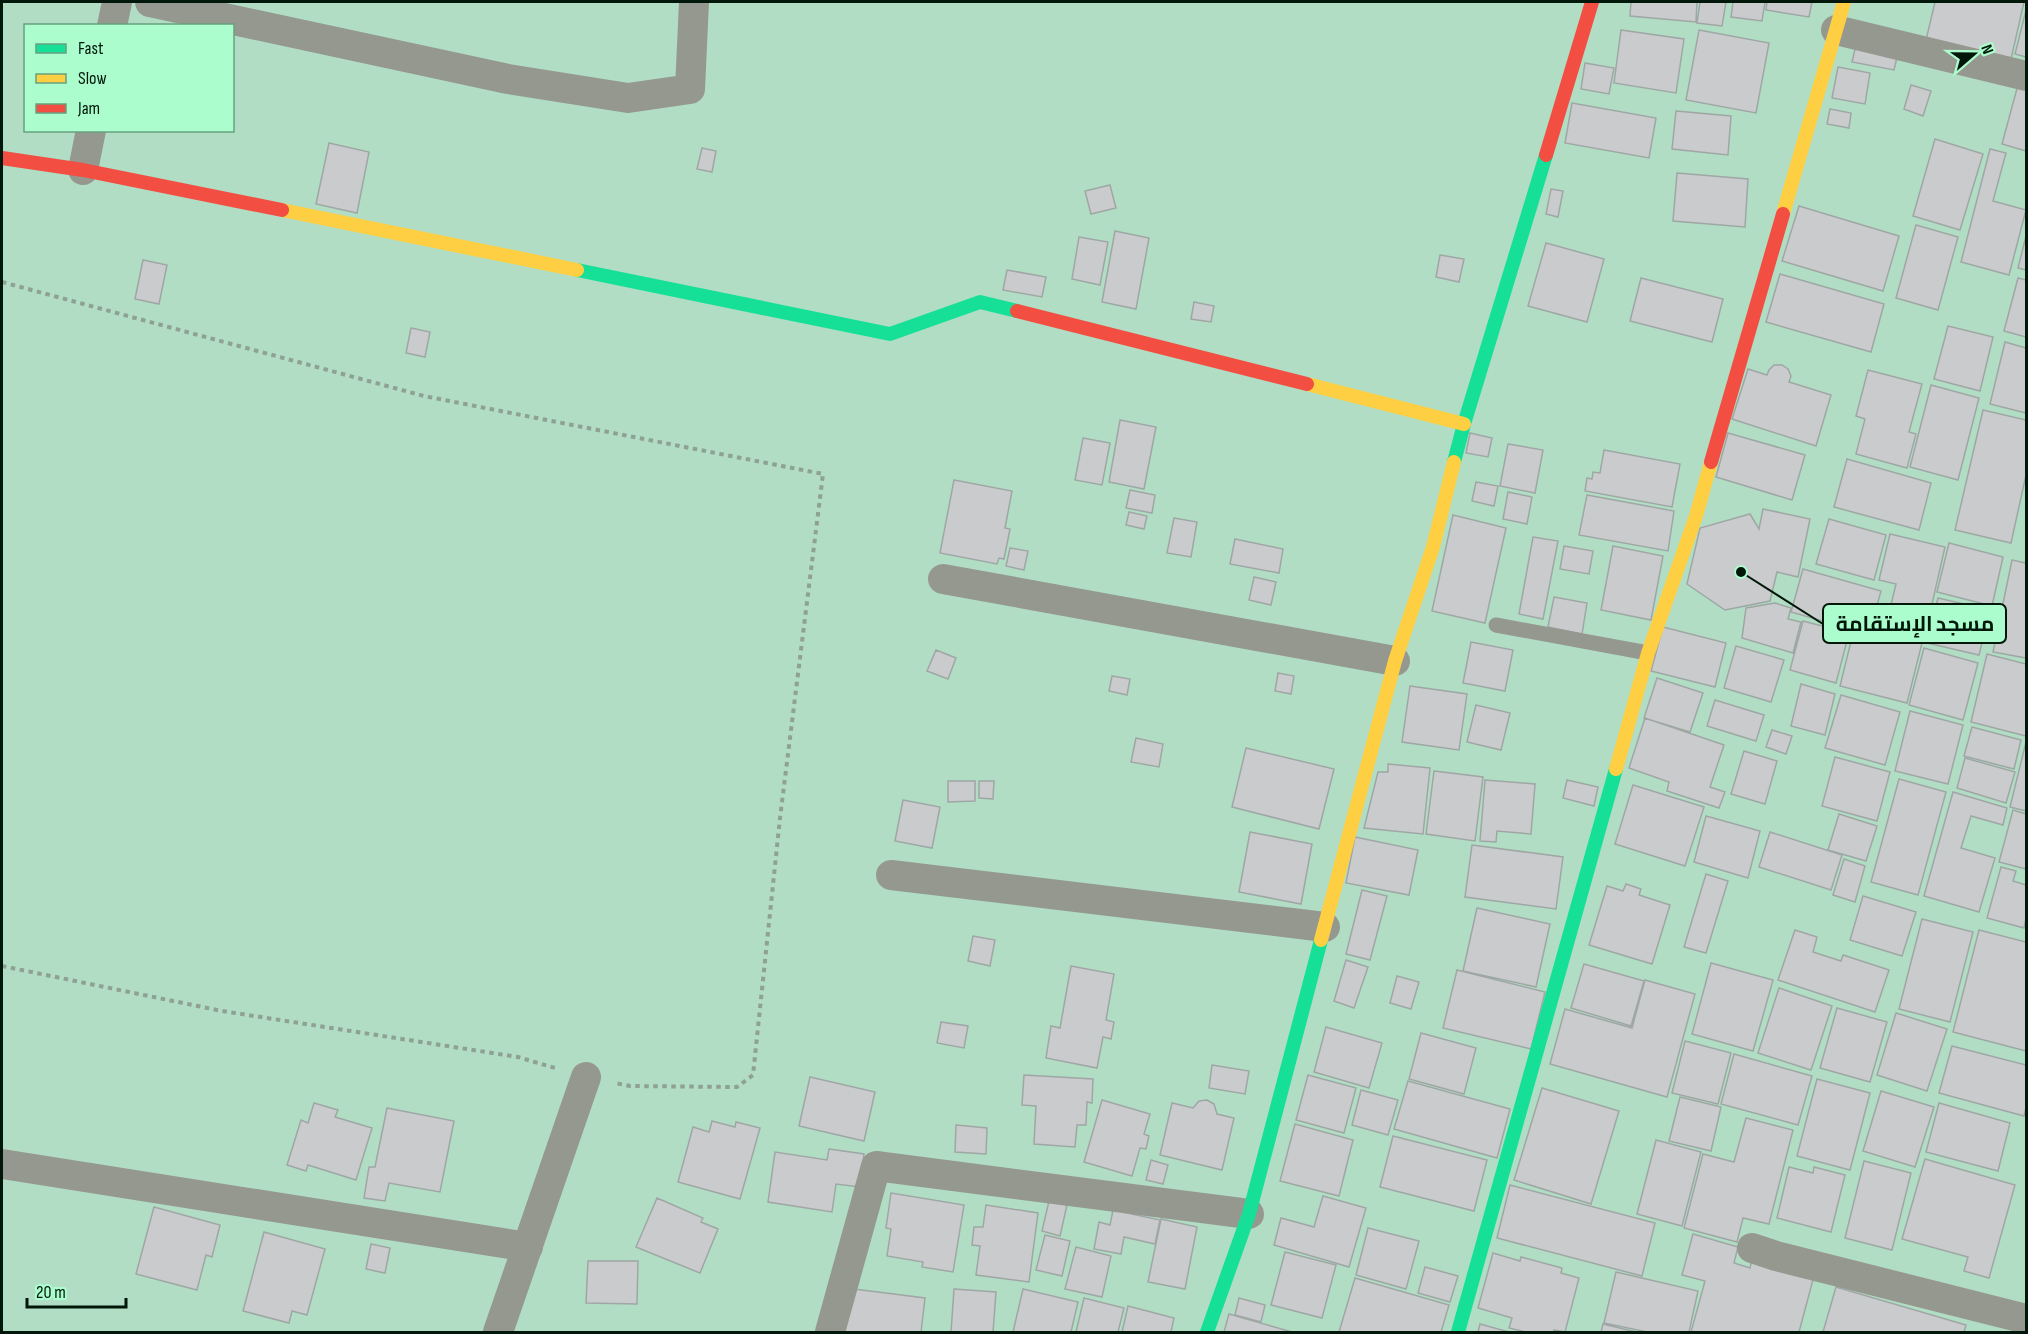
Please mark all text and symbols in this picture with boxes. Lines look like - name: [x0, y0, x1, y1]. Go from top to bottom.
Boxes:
- legend: [24, 24, 234, 132]
- north arrow: [1944, 24, 2004, 84]
- text: Fast: [78, 38, 104, 59]
- text: N: [1976, 42, 1997, 57]
- text: Slow: [78, 68, 107, 89]
- text: Jam: [77, 98, 100, 119]
- callout: مسجد الإستقامة: [1823, 604, 2006, 643]
- text: مسجد الإستقامة: [1836, 612, 1994, 638]
- scale bar: [27, 1271, 126, 1309]
- text: 20 m: [36, 1282, 66, 1303]

